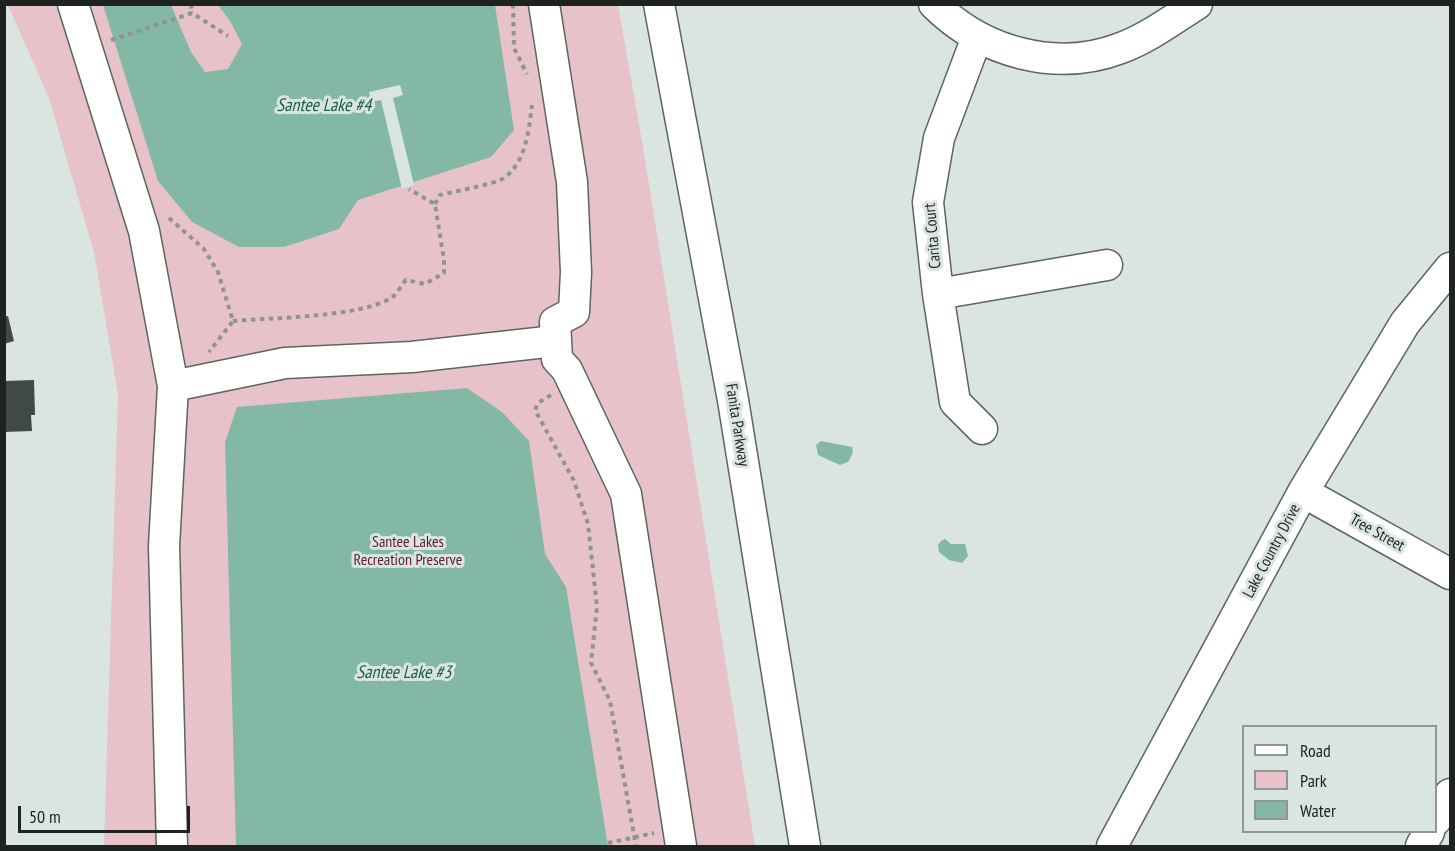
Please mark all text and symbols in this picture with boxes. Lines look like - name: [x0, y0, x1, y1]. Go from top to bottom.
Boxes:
- water label: Santee Lake #4: [277, 95, 371, 117]
- street label: Carita Court: [921, 203, 945, 269]
- street label: Fanita Parkway: [721, 382, 753, 468]
- street label: Lake Country Drive: [1239, 501, 1305, 601]
- street label: Tree Street: [1346, 510, 1408, 556]
- park label: Santee Lakes Recreation Preserve: [354, 532, 462, 570]
- water label: Santee Lake #3: [357, 662, 451, 684]
- legend: [1242, 725, 1437, 833]
- text: Road: [1300, 739, 1331, 762]
- text: Park: [1300, 769, 1327, 792]
- scale bar: [21, 794, 194, 832]
- text: Water: [1300, 799, 1336, 822]
- text: 50 m: [29, 805, 61, 828]

